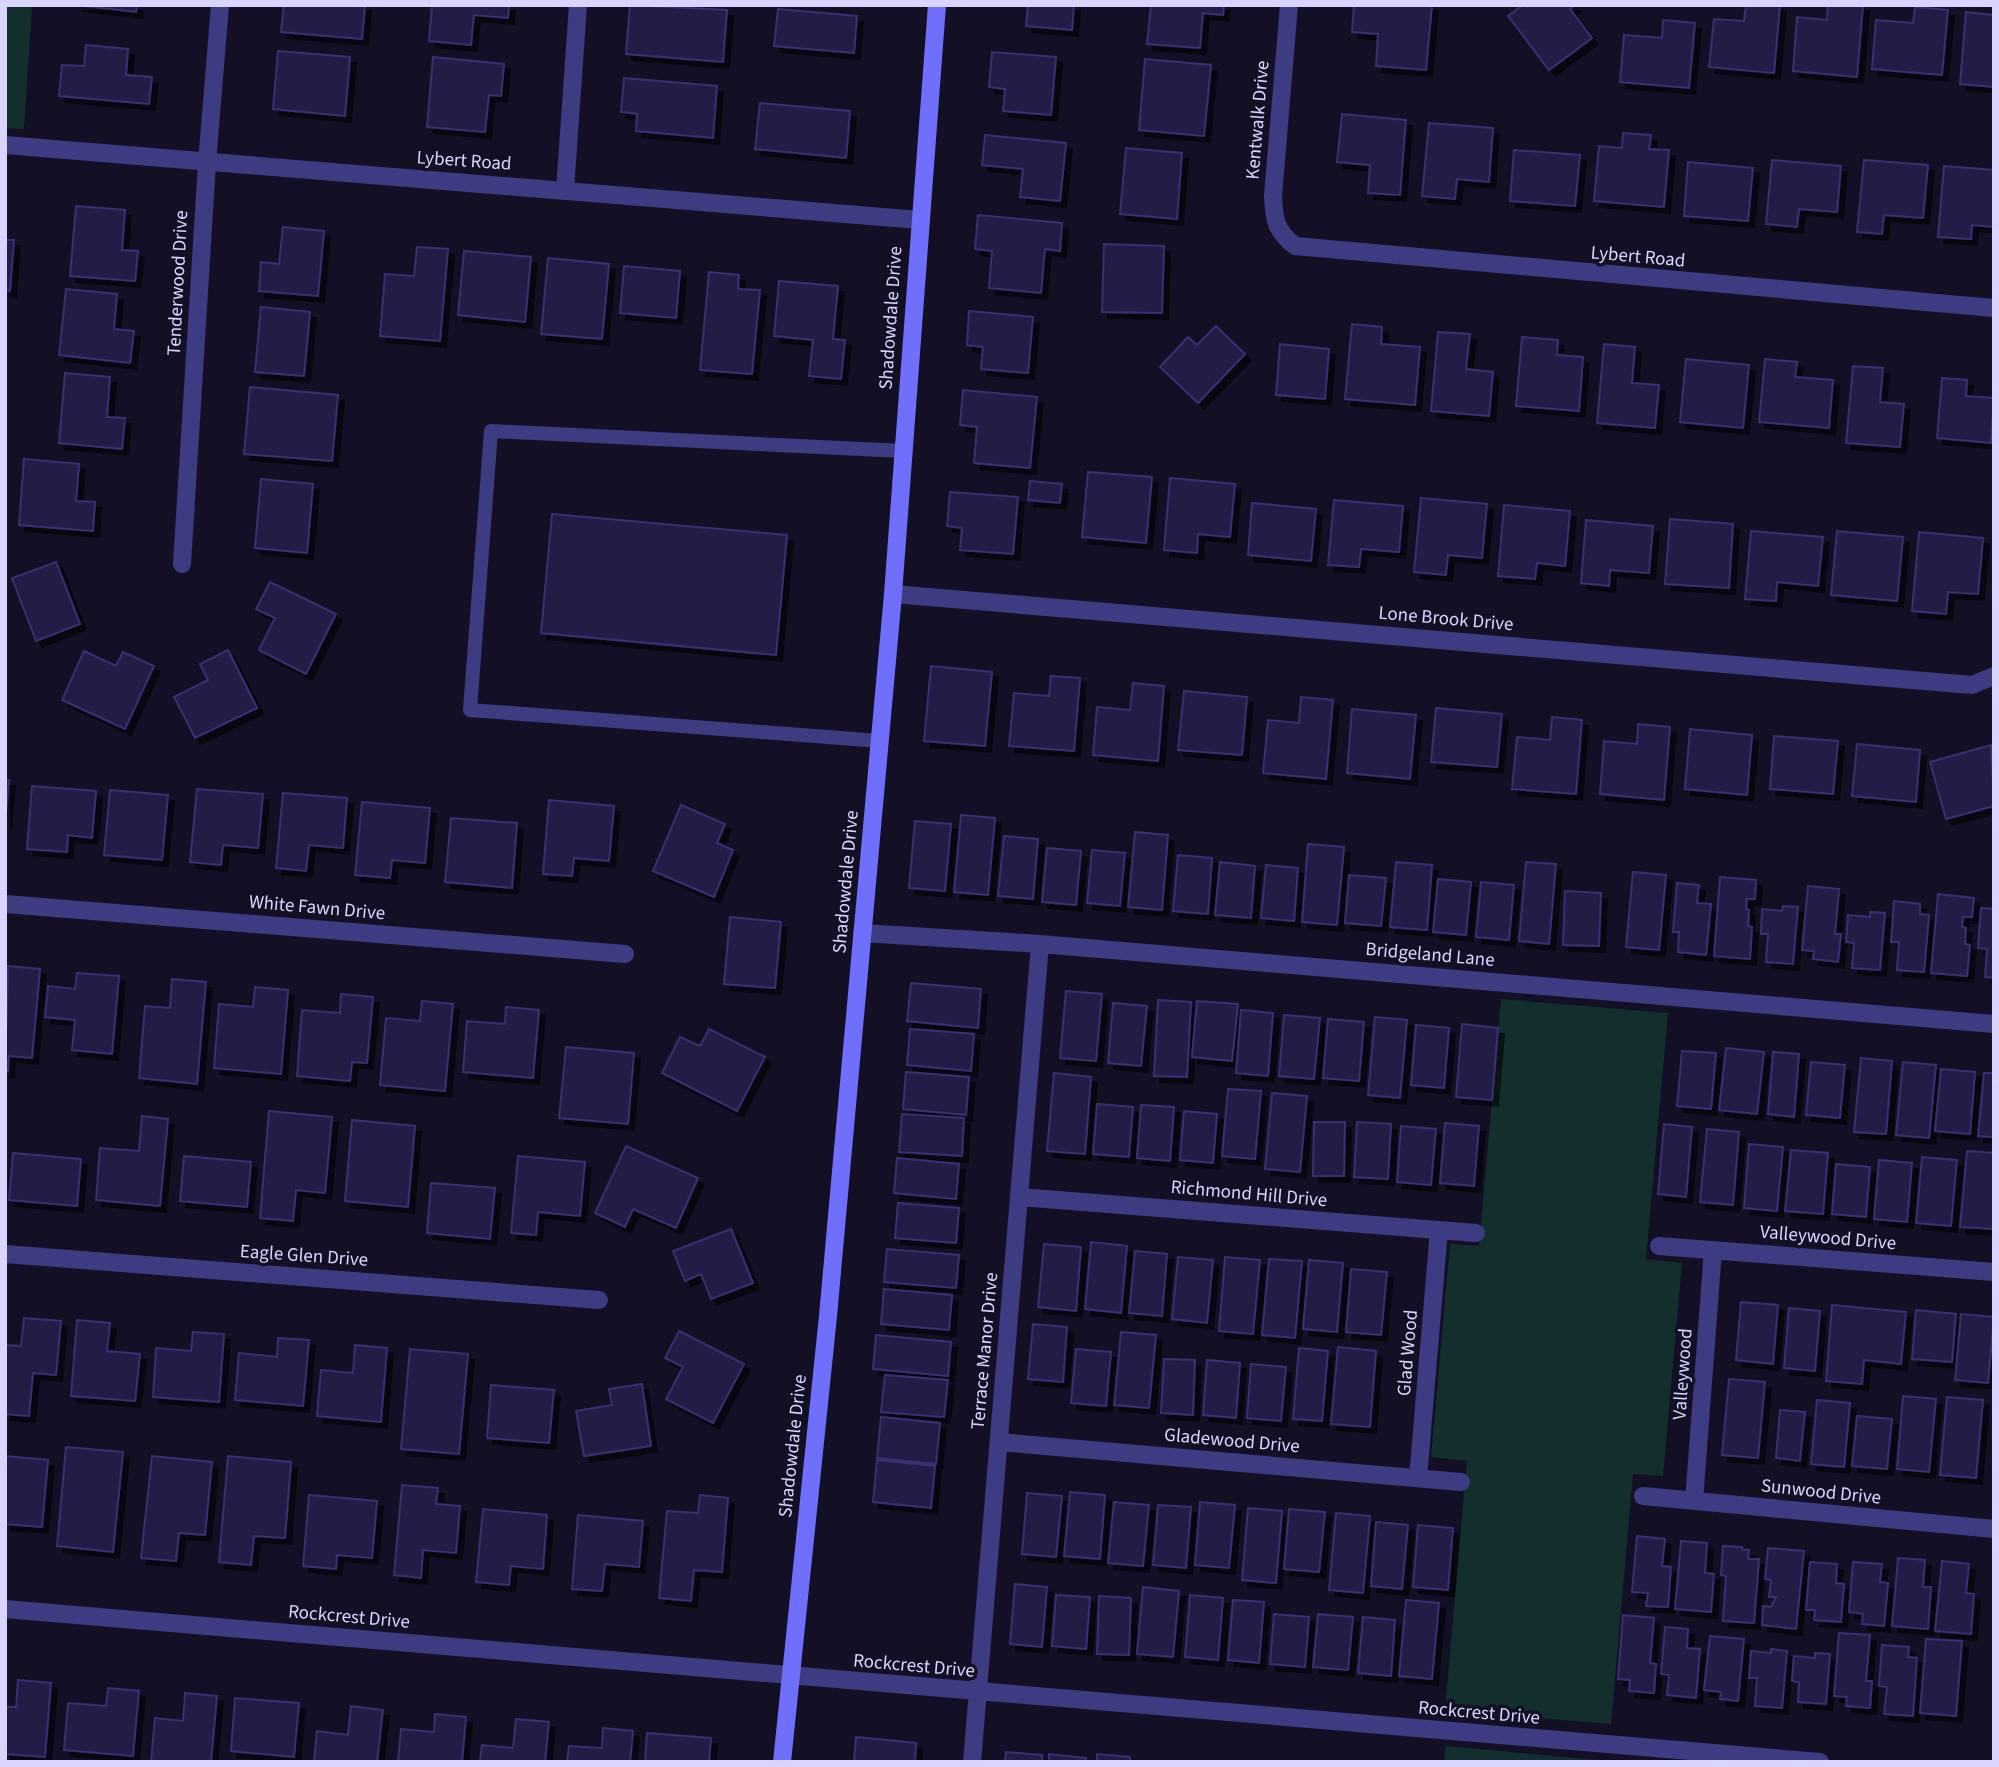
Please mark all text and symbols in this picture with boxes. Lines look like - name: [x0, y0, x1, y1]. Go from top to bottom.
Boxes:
- street label: Kentwalk Drive: [1239, 59, 1277, 181]
- street label: Lybert Road: [416, 144, 512, 178]
- street label: Tenderwood Drive: [161, 210, 195, 356]
- street label: Lybert Road: [1590, 239, 1686, 275]
- street label: Shadowdale Drive: [873, 245, 909, 391]
- street label: Lone Brook Drive: [1377, 600, 1515, 638]
- street label: Shadowdale Drive: [826, 809, 866, 955]
- street label: White Fawn Drive: [248, 889, 386, 927]
- street label: Bridgeland Lane: [1364, 936, 1496, 974]
- street label: Richmond Hill Drive: [1170, 1174, 1328, 1214]
- street label: Valleywood Drive: [1759, 1219, 1897, 1257]
- street label: Eagle Glen Drive: [239, 1238, 369, 1274]
- street label: Terrace Manor Drive: [965, 1271, 1005, 1431]
- street label: Glad Wood: [1391, 1309, 1425, 1397]
- street label: Valleywood: [1666, 1327, 1700, 1421]
- street label: Shadowdale Drive: [772, 1373, 814, 1519]
- street label: Gladewood Drive: [1163, 1422, 1301, 1460]
- street label: Sunwood Drive: [1760, 1472, 1882, 1512]
- street label: Rockcrest Drive: [287, 1598, 411, 1636]
- street label: Rockcrest Drive: [852, 1647, 976, 1685]
- street label: Rockcrest Drive: [1417, 1694, 1541, 1732]

